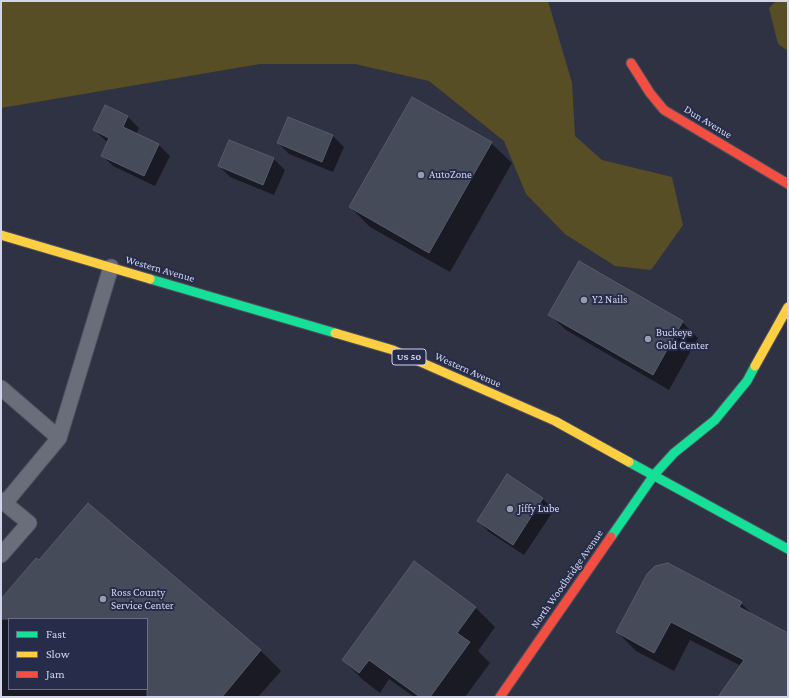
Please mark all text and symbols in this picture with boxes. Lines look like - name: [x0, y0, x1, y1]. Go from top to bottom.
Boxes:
- street label: Dun Avenue: [682, 103, 734, 141]
- place label: AutoZone: [429, 168, 472, 182]
- marker: AutoZone: [416, 170, 426, 180]
- street label: Western Avenue: [124, 253, 196, 285]
- place label: Y2 Nails: [592, 293, 627, 307]
- marker: Y2 Nails: [579, 295, 589, 305]
- place label: Buckeye Gold Center: [656, 326, 709, 352]
- marker: Buckeye Gold Center: [643, 334, 653, 344]
- road number: US 50: [392, 349, 426, 365]
- street label: Western Avenue: [433, 349, 503, 391]
- place label: Jiffy Lube: [518, 502, 559, 516]
- marker: Jiffy Lube: [505, 504, 515, 514]
- street label: North Woodbridge Avenue: [528, 527, 606, 631]
- place label: Ross County Service Center: [111, 586, 174, 612]
- marker: Ross County Service Center: [98, 594, 108, 604]
- legend: [8, 618, 148, 690]
- text: Fast: [46, 627, 66, 641]
- text: Slow: [46, 647, 70, 661]
- text: Jam: [46, 667, 65, 681]

